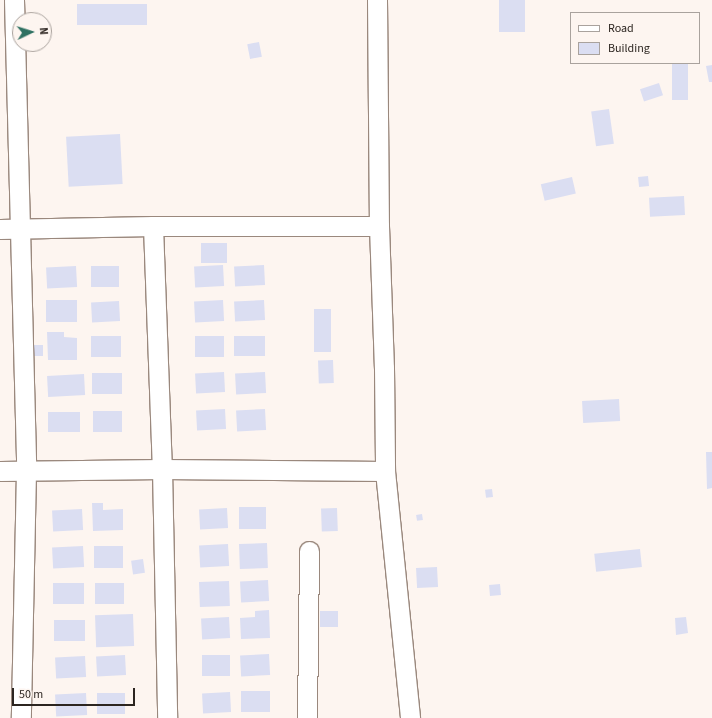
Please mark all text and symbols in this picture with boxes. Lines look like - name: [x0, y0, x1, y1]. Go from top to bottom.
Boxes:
- north arrow: [12, 12, 52, 52]
- legend: [570, 12, 700, 64]
- text: Road: [608, 20, 634, 37]
- text: N: [36, 27, 51, 35]
- text: Building: [608, 40, 650, 57]
- scale bar: [14, 680, 137, 706]
- text: 50 m: [19, 686, 43, 703]

